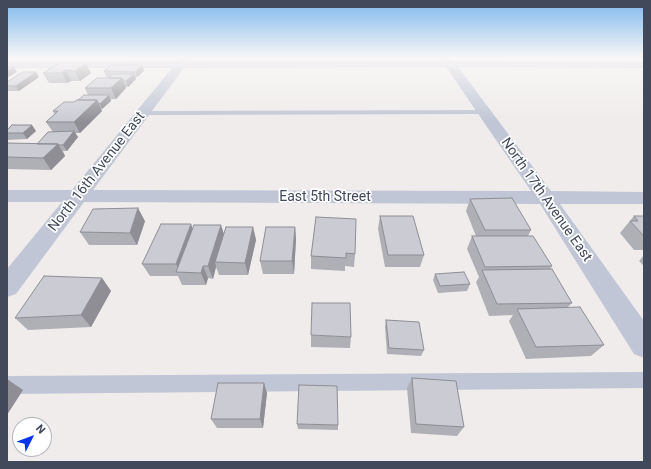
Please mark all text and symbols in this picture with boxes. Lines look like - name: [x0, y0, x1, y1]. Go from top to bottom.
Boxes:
- street label: North 16th Avenue East: [45, 109, 149, 235]
- street label: North 17th Avenue East: [497, 135, 595, 265]
- street label: East 5th Street: [279, 189, 371, 205]
- north arrow: [12, 417, 52, 457]
- text: N: [33, 422, 48, 437]

